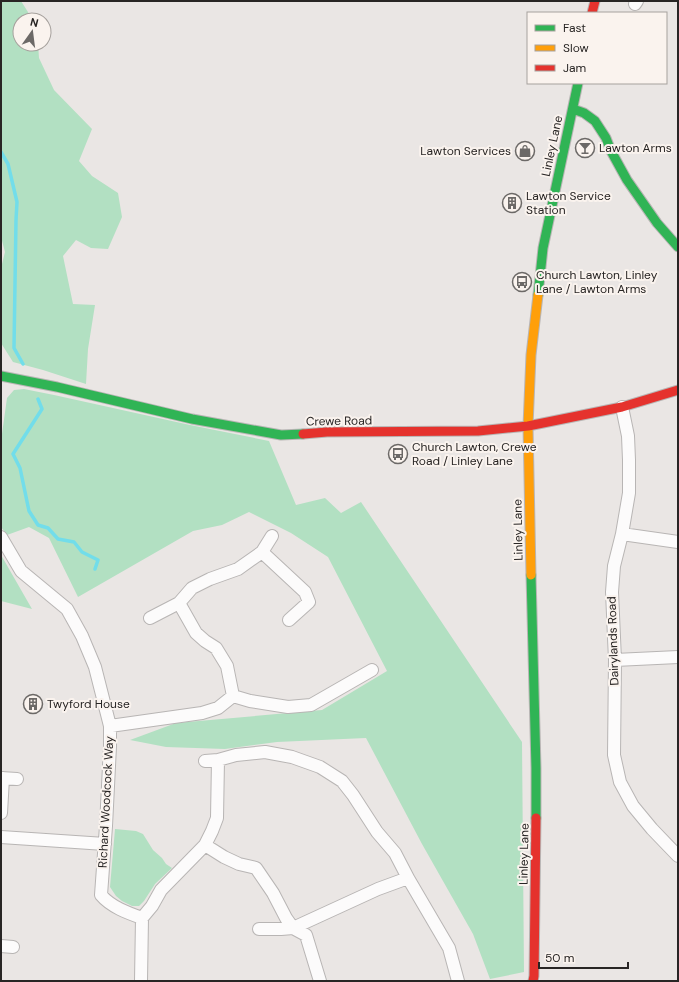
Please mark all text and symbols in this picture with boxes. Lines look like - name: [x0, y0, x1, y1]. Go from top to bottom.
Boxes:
- north arrow: [12, 12, 52, 52]
- legend: [527, 12, 667, 84]
- text: N: [29, 15, 40, 30]
- text: Fast: [563, 20, 586, 36]
- text: Slow: [563, 40, 589, 56]
- text: Jam: [563, 60, 586, 76]
- street label: Linley Lane: [538, 114, 566, 178]
- bar icon: Lawton Arms: [574, 137, 596, 159]
- shop icon: Lawton Services: [514, 140, 536, 162]
- place label: Lawton Arms: [599, 140, 672, 156]
- place label: Lawton Services: [420, 143, 511, 159]
- place label: Lawton Service Station: [526, 188, 611, 218]
- building icon: Lawton Service Station: [501, 192, 523, 214]
- place label: Church Lawton, Linley Lane / Lawton Arms: [536, 267, 658, 297]
- bus stop icon: Church Lawton, Linley Lane / Lawton Arms: [511, 271, 533, 293]
- street label: Crewe Road: [306, 412, 372, 430]
- place label: Church Lawton, Crewe Road / Linley Lane: [412, 439, 537, 469]
- bus stop icon: Church Lawton, Crewe Road / Linley Lane: [387, 443, 409, 465]
- street label: Linley Lane: [509, 499, 527, 561]
- street label: Dairylands Road: [603, 596, 623, 686]
- building icon: Twyford House: [22, 693, 44, 715]
- place label: Twyford House: [47, 696, 130, 712]
- street label: Richard Woodcock Way: [95, 735, 117, 868]
- street label: Linley Lane: [515, 823, 533, 885]
- scale bar: [539, 944, 628, 970]
- text: 50 m: [545, 950, 574, 966]

